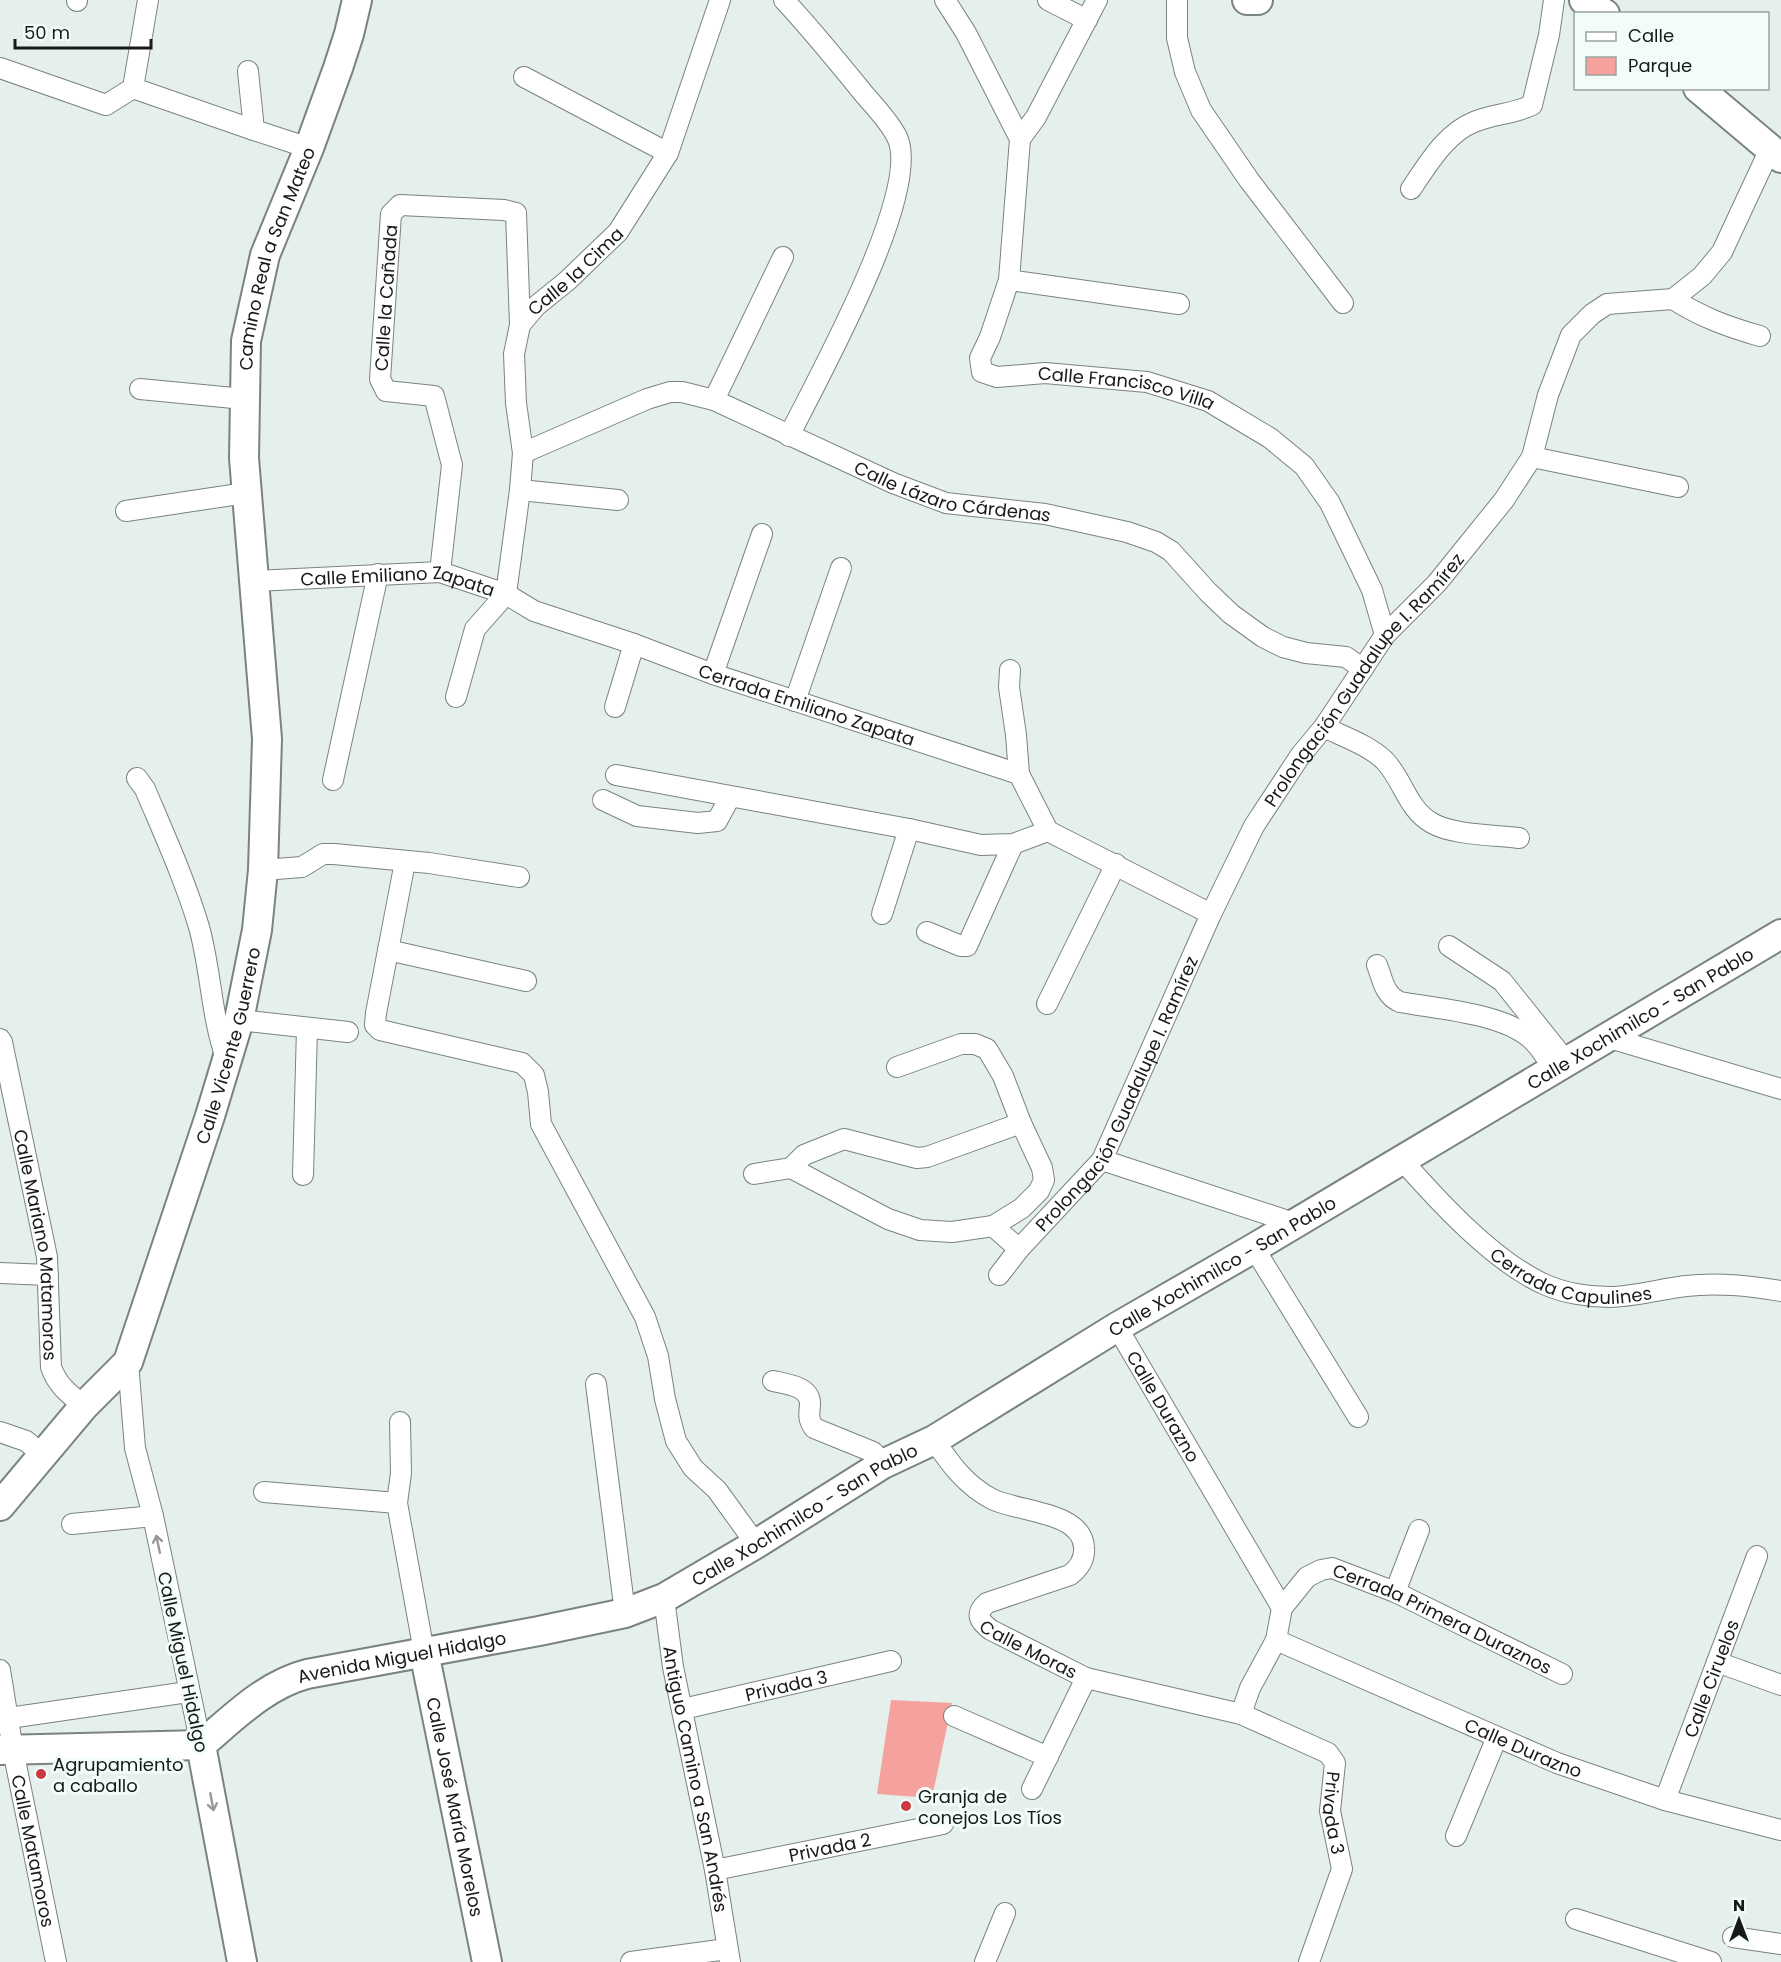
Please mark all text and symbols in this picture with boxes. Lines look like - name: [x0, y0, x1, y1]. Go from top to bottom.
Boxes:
- scale bar: [15, 12, 152, 50]
- legend: [1574, 12, 1769, 90]
- text: 50 m: [24, 20, 70, 45]
- text: Calle: [1628, 23, 1674, 48]
- text: Parque: [1628, 53, 1692, 78]
- street label: Camino Real a San Mateo: [233, 143, 321, 370]
- street label: Calle la Cima: [521, 221, 629, 320]
- street label: Calle la Cañada: [368, 224, 403, 372]
- street label: Calle Francisco Villa: [1037, 360, 1220, 415]
- street label: Calle Lázaro Cárdenas: [850, 454, 1053, 527]
- street label: Prolongación Guadalupe I. Ramírez: [1258, 547, 1469, 811]
- street label: Calle Emiliano Zapata: [300, 559, 498, 602]
- street label: Cerrada Emiliano Zapata: [695, 657, 918, 752]
- street label: Calle Xochimilco - San Pablo: [1522, 941, 1758, 1095]
- street label: Calle Vicente Guerrero: [189, 945, 266, 1147]
- street label: Prolongación Guadalupe I. Ramírez: [1029, 952, 1203, 1237]
- street label: Calle Mariano Matamoros: [8, 1127, 63, 1361]
- street label: Calle Xochimilco - San Pablo: [1103, 1190, 1340, 1342]
- street label: Cerrada Capulines: [1485, 1241, 1654, 1310]
- street label: Calle Durazno: [1121, 1346, 1206, 1467]
- street label: Calle Xochimilco - San Pablo: [687, 1437, 922, 1592]
- one-way arrow: [152, 1535, 163, 1554]
- street label: Cerrada Primera Duraznos: [1329, 1557, 1556, 1680]
- street label: Calle Miguel Hidalgo: [152, 1569, 214, 1755]
- street label: Calle Moras: [974, 1613, 1082, 1684]
- street label: Calle Ciruelos: [1677, 1616, 1744, 1741]
- street label: Avenida Miguel Hidalgo: [294, 1625, 508, 1689]
- street label: Antiguo Camino a San Andrés: [658, 1645, 734, 1914]
- street label: Privada 3: [743, 1664, 830, 1707]
- street label: Calle José María Morelos: [421, 1695, 490, 1919]
- street label: Calle Durazno: [1461, 1712, 1586, 1783]
- place label: Agrupamiento a caballo: [53, 1752, 184, 1798]
- marker: Agrupamiento a caballo: [34, 1767, 48, 1781]
- street label: Privada 3: [1317, 1770, 1351, 1857]
- street label: Calle Matamoros: [6, 1772, 61, 1929]
- place label: Granja de conejos Los Tíos: [918, 1784, 1062, 1830]
- one-way arrow: [207, 1792, 218, 1812]
- marker: Granja de conejos Los Tíos: [899, 1799, 913, 1813]
- street label: Privada 2: [786, 1826, 873, 1867]
- north arrow: [1709, 1890, 1769, 1950]
- text: N: [1733, 1894, 1745, 1917]

